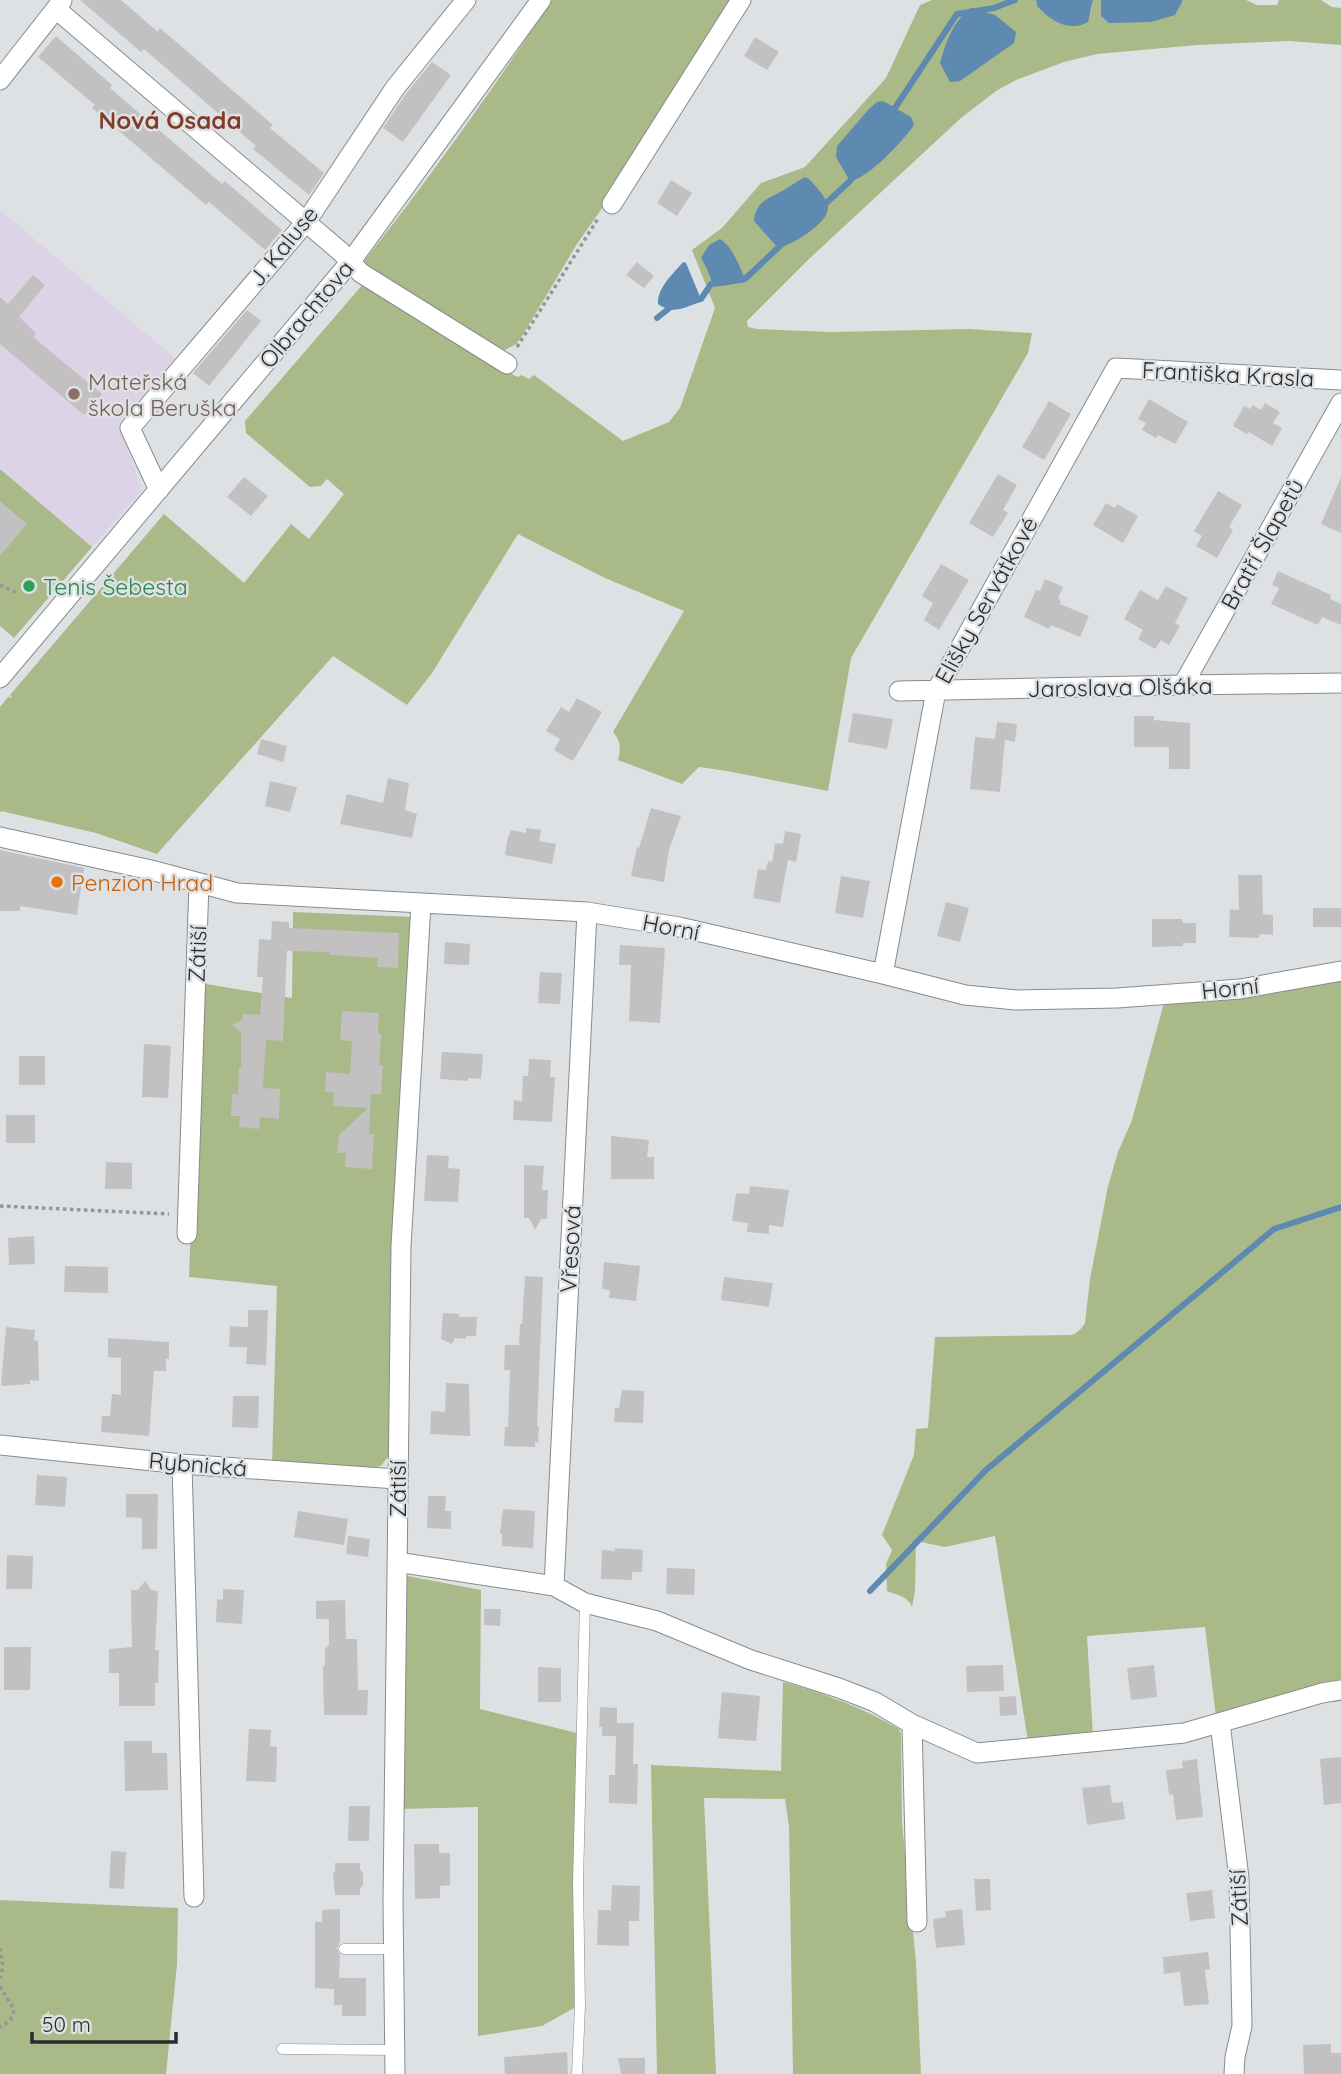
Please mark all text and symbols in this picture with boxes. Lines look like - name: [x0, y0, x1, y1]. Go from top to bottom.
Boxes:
- district label: Nová Osada: [99, 105, 241, 135]
- street label: J. Kaluse: [242, 200, 324, 292]
- street label: Olbrachtova: [253, 254, 359, 374]
- street label: Františka Krasla: [1141, 355, 1315, 393]
- place label: Mateřská škola Beruška: [88, 367, 237, 422]
- marker: Mateřská škola Beruška: [66, 386, 82, 402]
- street label: Bratří Šlapetů: [1214, 473, 1310, 615]
- street label: Elišky Servátkové: [928, 512, 1044, 688]
- place label: Tenis Šebesta: [43, 572, 188, 601]
- marker: Tenis Šebesta: [21, 578, 37, 594]
- street label: Jaroslava Olšáka: [1027, 671, 1213, 703]
- place label: Penzion Hrad: [71, 868, 213, 897]
- marker: Penzion Hrad: [49, 874, 65, 890]
- street label: Horní: [640, 907, 702, 947]
- street label: Zátiší: [182, 925, 212, 983]
- street label: Horní: [1200, 971, 1260, 1005]
- street label: Vřesová: [553, 1204, 587, 1294]
- street label: Rybnická: [148, 1445, 248, 1483]
- street label: Zátiší: [383, 1460, 412, 1518]
- street label: Zátiší: [1222, 1869, 1254, 1927]
- scale bar: [32, 2000, 175, 2044]
- text: 50 m: [42, 2011, 91, 2037]

